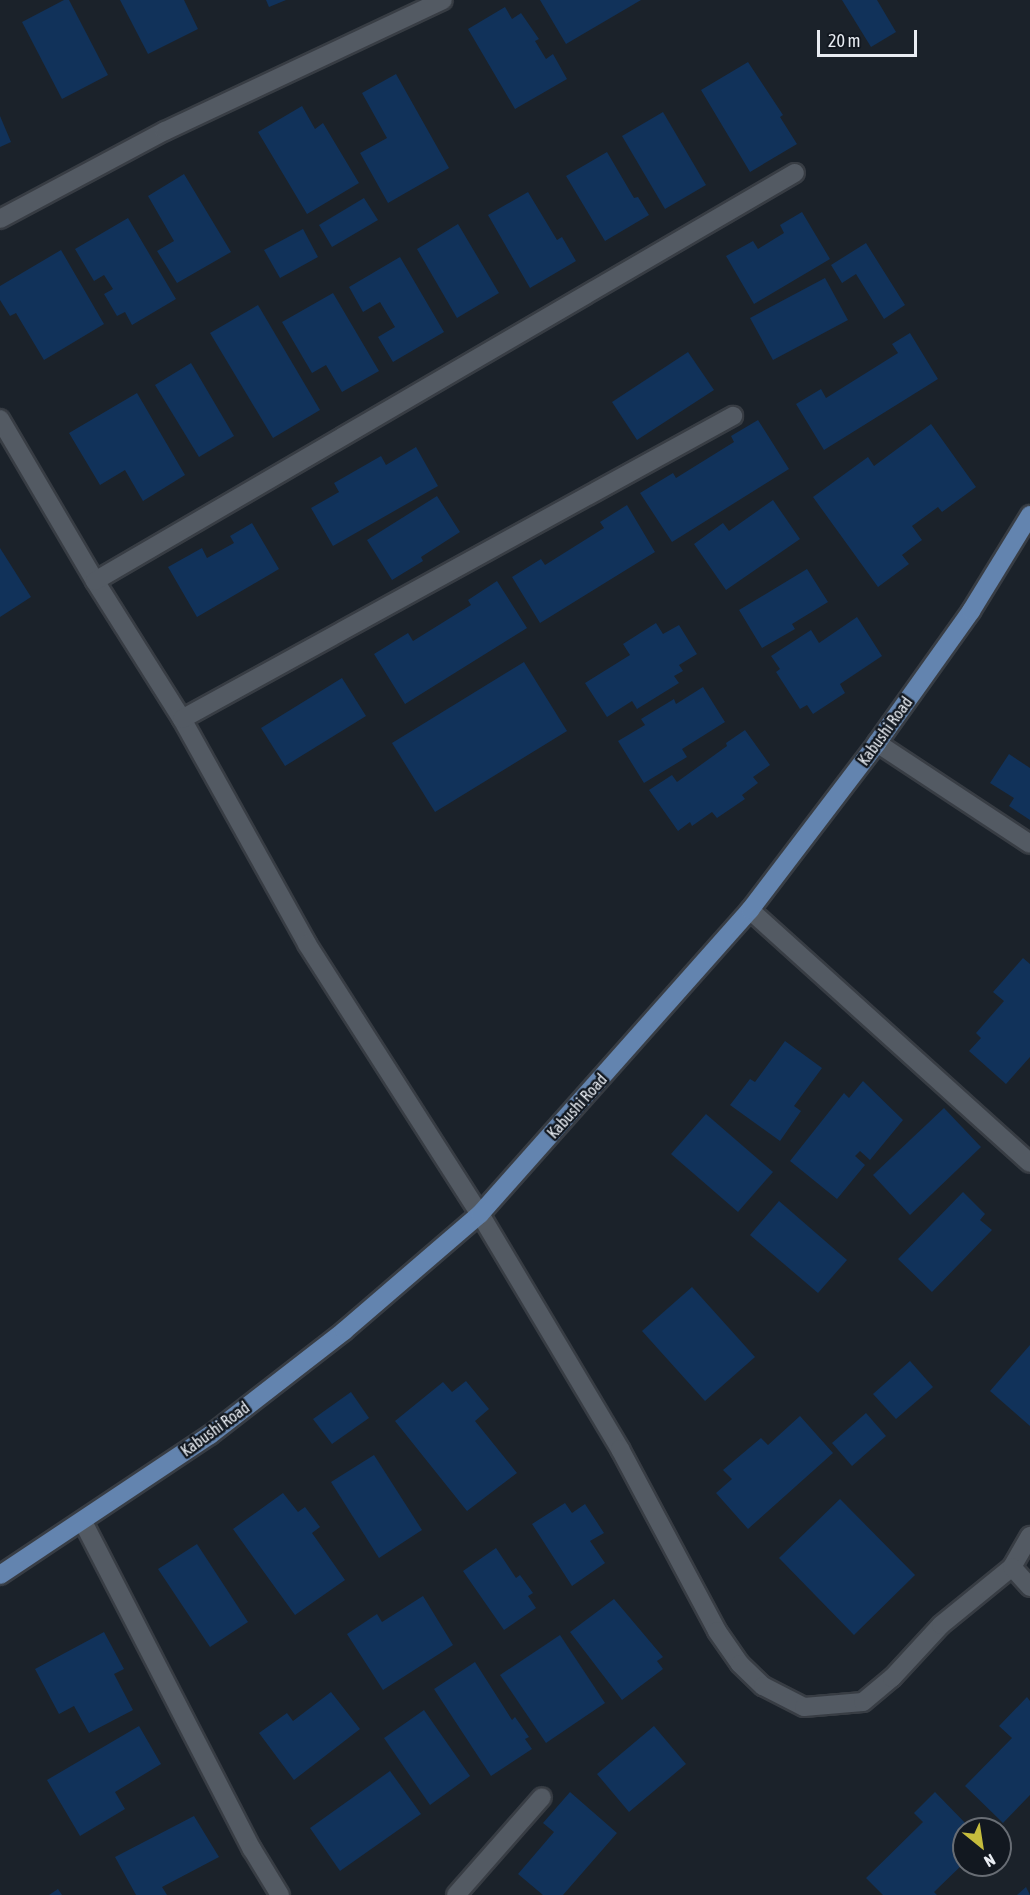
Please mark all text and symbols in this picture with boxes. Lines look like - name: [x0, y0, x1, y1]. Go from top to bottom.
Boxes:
- scale bar: [820, 18, 920, 56]
- text: 20 m: [828, 30, 860, 51]
- street label: Kabushi Road: [854, 693, 916, 769]
- street label: Kabushi Road: [543, 1070, 611, 1142]
- street label: Kabushi Road: [177, 1398, 253, 1460]
- north arrow: [952, 1817, 1012, 1877]
- text: N: [981, 1851, 999, 1871]

